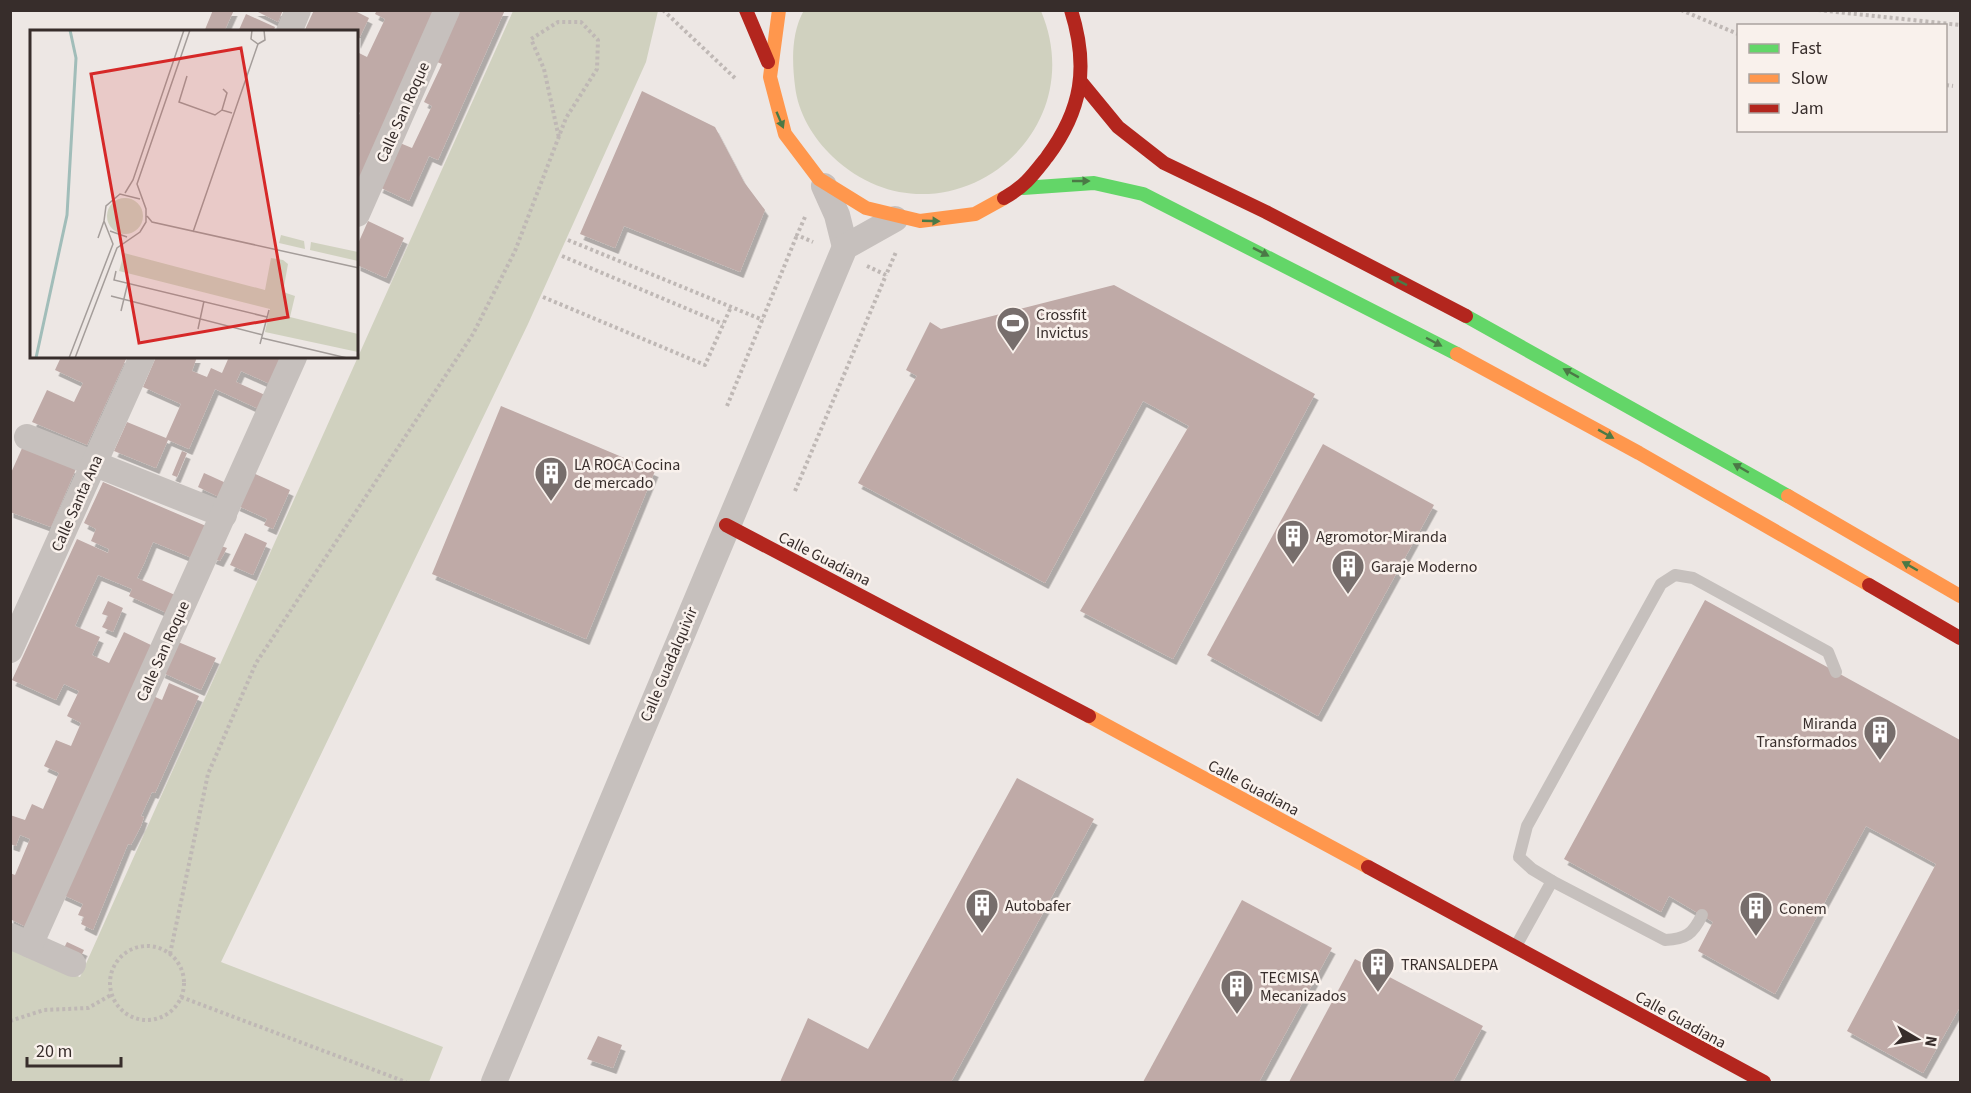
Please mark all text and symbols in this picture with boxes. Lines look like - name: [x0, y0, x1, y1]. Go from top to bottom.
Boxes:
- legend: [1737, 24, 1947, 132]
- inset map: [30, 30, 358, 358]
- text: Fast: [1791, 36, 1822, 61]
- street label: Calle San Roque: [371, 58, 435, 166]
- text: Slow: [1791, 66, 1828, 91]
- text: Jam: [1791, 96, 1824, 121]
- one-way arrow: [776, 111, 785, 129]
- one-way arrow: [1072, 177, 1091, 186]
- one-way arrow: [922, 216, 941, 225]
- one-way arrow: [1252, 248, 1269, 257]
- one-way arrow: [1391, 276, 1408, 286]
- place label: Crossfit Invictus: [1036, 304, 1089, 344]
- sports icon: Crossfit Invictus: [995, 305, 1031, 352]
- one-way arrow: [1426, 337, 1443, 347]
- one-way arrow: [1562, 368, 1579, 378]
- one-way arrow: [1597, 429, 1614, 439]
- street label: Calle Santa Ana: [46, 452, 108, 555]
- place label: LA ROCA Cocina de mercado: [574, 454, 680, 494]
- building icon: LA ROCA Cocina de mercado: [533, 455, 569, 502]
- one-way arrow: [1733, 463, 1749, 474]
- building icon: Agromotor-Miranda: [1275, 518, 1311, 565]
- street label: Calle Guadiana: [775, 526, 874, 592]
- place label: Agromotor-Miranda: [1316, 526, 1447, 548]
- building icon: Garaje Moderno: [1330, 548, 1366, 595]
- place label: Garaje Moderno: [1371, 556, 1477, 578]
- one-way arrow: [1901, 561, 1918, 571]
- street label: Calle San Roque: [131, 597, 195, 705]
- street label: Calle Guadalquivir: [635, 603, 703, 725]
- place label: Miranda Transformados: [1756, 713, 1857, 753]
- building icon: Miranda Transformados: [1862, 714, 1898, 761]
- street label: Calle Guadiana: [1204, 754, 1303, 821]
- building icon: Autobafer: [964, 887, 1000, 934]
- building icon: Conem: [1738, 890, 1774, 937]
- place label: Autobafer: [1005, 895, 1071, 917]
- place label: Conem: [1779, 898, 1827, 920]
- building icon: TRANSALDEPA: [1360, 946, 1396, 993]
- place label: TRANSALDEPA: [1401, 954, 1498, 976]
- place label: TECMISA Mecanizados: [1260, 967, 1346, 1007]
- building icon: TECMISA Mecanizados: [1219, 968, 1255, 1015]
- street label: Calle Guadiana: [1631, 986, 1730, 1054]
- north arrow: [1887, 1009, 1947, 1069]
- scale bar: [27, 1030, 122, 1068]
- text: N: [1919, 1034, 1943, 1049]
- text: 20 m: [36, 1039, 72, 1064]

